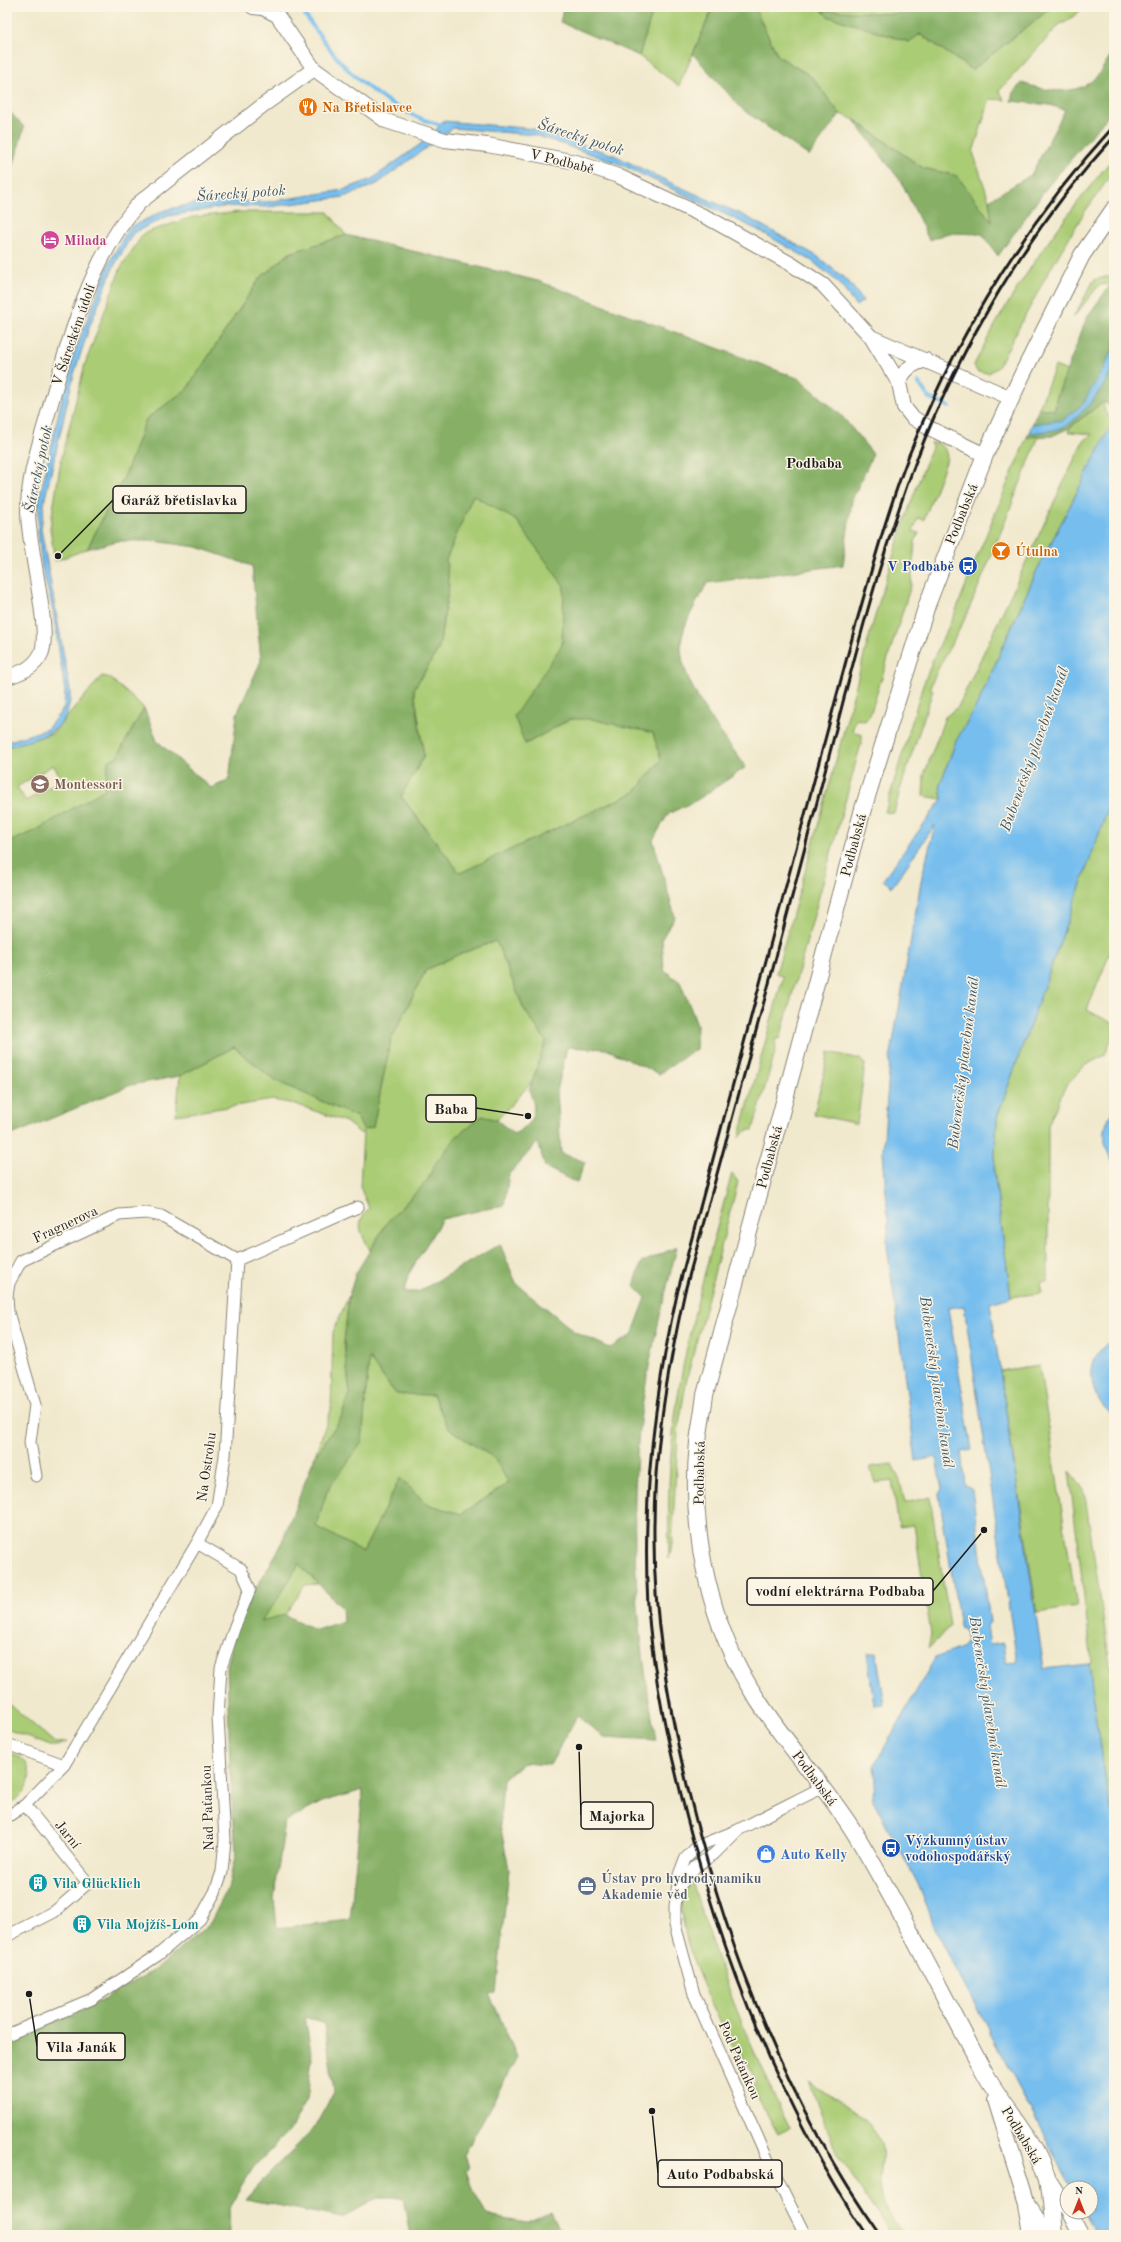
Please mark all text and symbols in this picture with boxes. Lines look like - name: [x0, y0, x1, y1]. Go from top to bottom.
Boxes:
- restaurant icon: Na Břetislavce: [297, 96, 319, 118]
- place label: Na Břetislavce: [322, 101, 412, 115]
- water label: Šárecký potok: [536, 114, 627, 159]
- street label: V Podbabě: [528, 147, 595, 177]
- water label: Šárecký potok: [196, 180, 286, 205]
- hotel icon: Milada: [39, 229, 61, 251]
- place label: Milada: [64, 234, 107, 248]
- street label: V Šáreckém údolí: [47, 281, 98, 388]
- water label: Šárecký potok: [19, 423, 56, 515]
- district label: Podbaba: [786, 457, 843, 472]
- street label: Podbabská: [943, 482, 981, 547]
- callout: Garáž břetislavka: [113, 486, 246, 513]
- text: Garáž břetislavka: [120, 494, 238, 509]
- bar icon: Útulna: [990, 540, 1012, 562]
- place label: Útulna: [1015, 542, 1058, 559]
- bus stop icon: V Podbabě: [957, 555, 979, 577]
- place label: V Podbabě: [887, 560, 954, 574]
- water label: Bubenečský plavební kanál: [998, 665, 1072, 835]
- school or university icon: Montessori: [29, 773, 51, 795]
- place label: Montessori: [54, 778, 122, 792]
- street label: Podbabská: [839, 812, 869, 878]
- water label: Bubenečský plavební kanál: [946, 975, 983, 1151]
- callout: Baba: [426, 1095, 476, 1122]
- text: Baba: [434, 1103, 468, 1118]
- street label: Podbabská: [755, 1124, 785, 1190]
- street label: Fragnerova: [31, 1204, 100, 1246]
- water label: Bubenečský plavební kanál: [916, 1294, 955, 1470]
- street label: Na Ostrohu: [195, 1431, 219, 1503]
- street label: Podbabská: [692, 1441, 708, 1505]
- callout: vodní elektrárna Podbaba: [747, 1578, 933, 1605]
- text: vodní elektrárna Podbaba: [755, 1585, 925, 1600]
- water label: Bubenečský plavební kanál: [965, 1614, 1008, 1790]
- street label: Podbabská: [789, 1749, 839, 1809]
- street label: Nad Paťankou: [199, 1764, 216, 1851]
- callout: Majorka: [581, 1802, 653, 1829]
- text: Majorka: [589, 1810, 645, 1825]
- street label: Jarní: [52, 1818, 83, 1851]
- place label: Výzkumný ústav vodohospodářský: [905, 1834, 1011, 1864]
- bus stop icon: Výzkumný ústav vodohospodářský: [880, 1837, 902, 1859]
- shop icon: Auto Kelly: [755, 1843, 777, 1865]
- place label: Auto Kelly: [780, 1848, 848, 1862]
- place label: Ústav pro hydrodynamiku Akademie věd: [601, 1869, 762, 1902]
- building icon: Vila Glücklich: [27, 1872, 49, 1894]
- office icon: Ústav pro hydrodynamiku Akademie věd: [576, 1875, 598, 1897]
- place label: Vila Glücklich: [52, 1877, 141, 1891]
- building icon: Vila Mojžíš-Lom: [71, 1913, 93, 1935]
- place label: Vila Mojžíš-Lom: [96, 1918, 199, 1932]
- street label: Pod Paťankou: [716, 2019, 763, 2102]
- callout: Vila Janák: [37, 2033, 125, 2060]
- text: Vila Janák: [45, 2041, 117, 2056]
- street label: Podbabská: [999, 2104, 1044, 2167]
- callout: Auto Podbabská: [658, 2160, 782, 2187]
- text: Auto Podbabská: [666, 2168, 774, 2183]
- north arrow: [1059, 2180, 1099, 2220]
- text: N: [1075, 2186, 1084, 2197]

